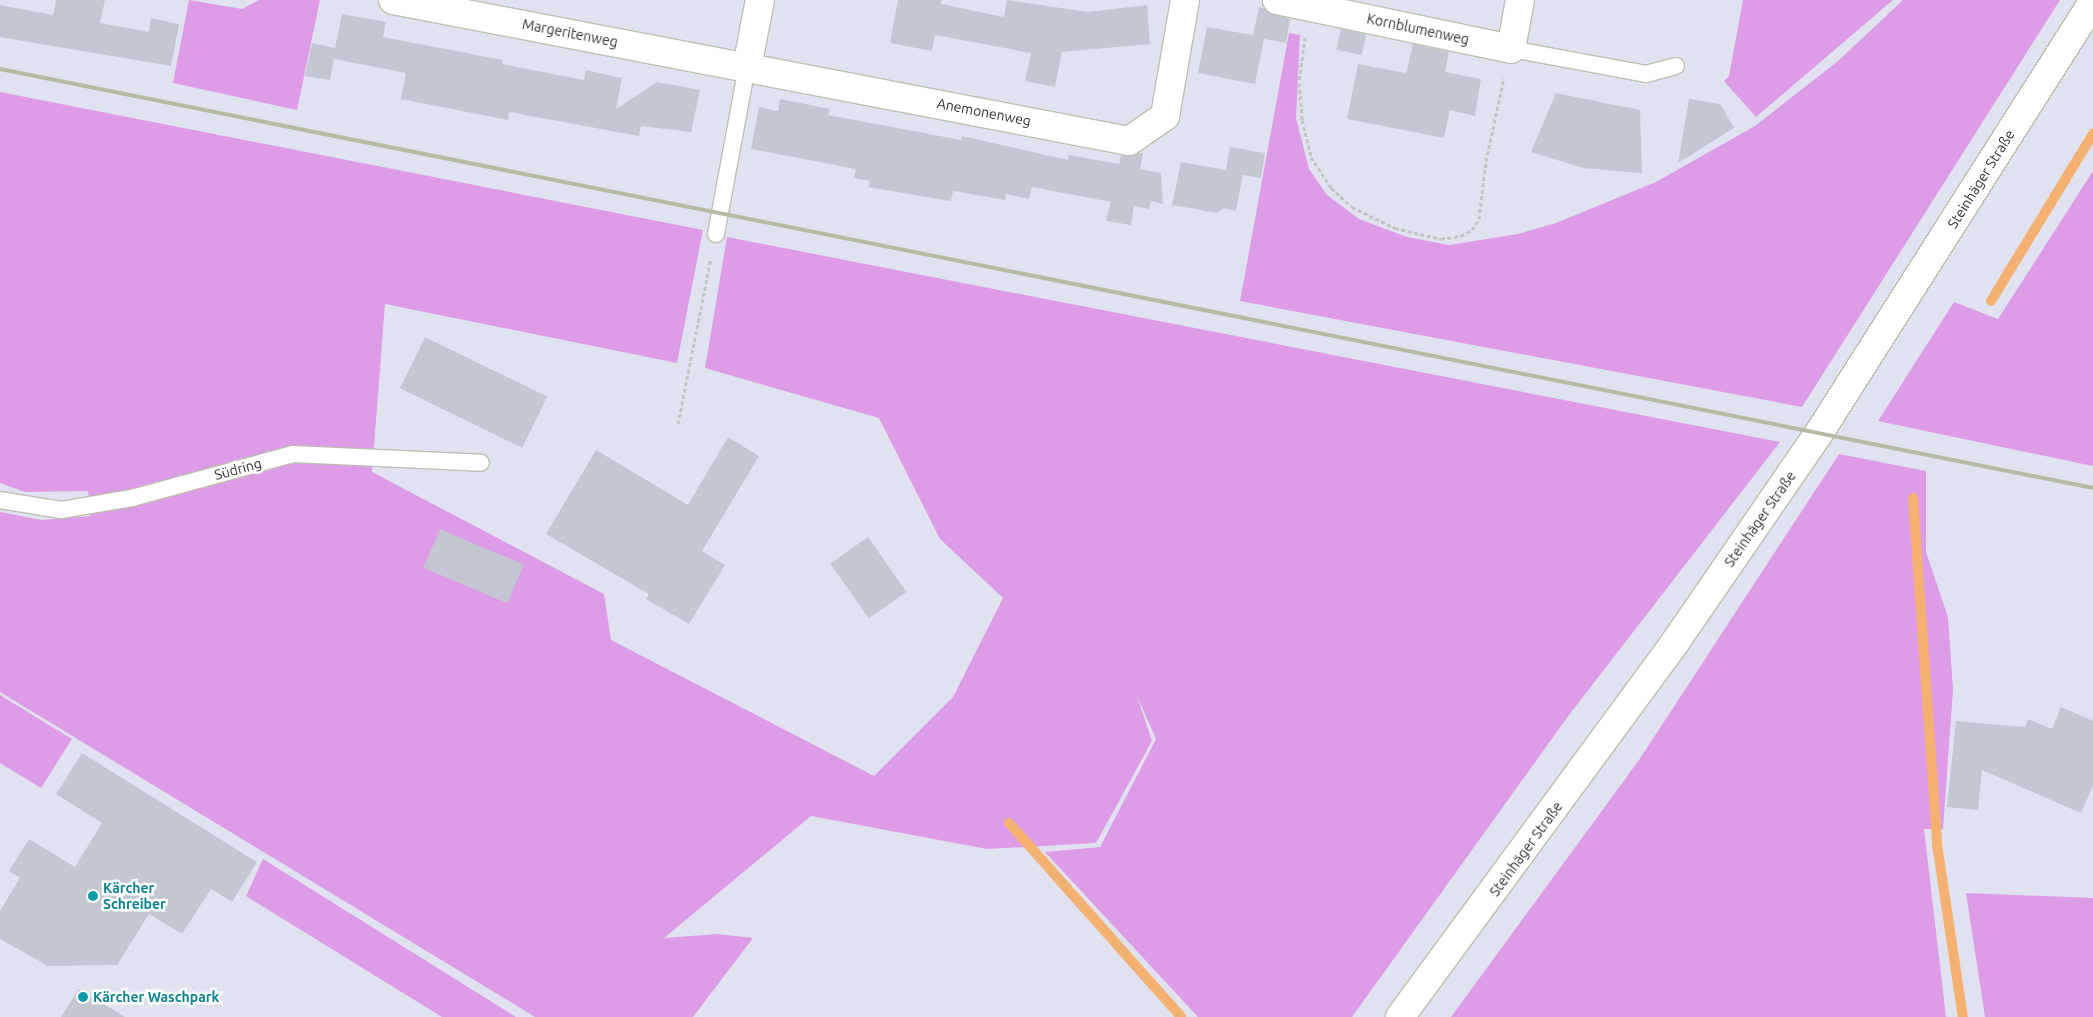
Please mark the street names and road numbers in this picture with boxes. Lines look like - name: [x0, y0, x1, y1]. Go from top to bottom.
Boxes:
- street label: Kornblumenweg: [1365, 10, 1471, 48]
- street label: Margeritenweg: [521, 16, 619, 50]
- street label: Anemonenweg: [936, 95, 1032, 129]
- street label: Steinhäger Straße: [1944, 127, 2018, 231]
- street label: Südring: [213, 455, 263, 483]
- street label: Steinhäger Straße: [1721, 468, 1799, 570]
- street label: Steinhäger Straße: [1486, 798, 1566, 900]

